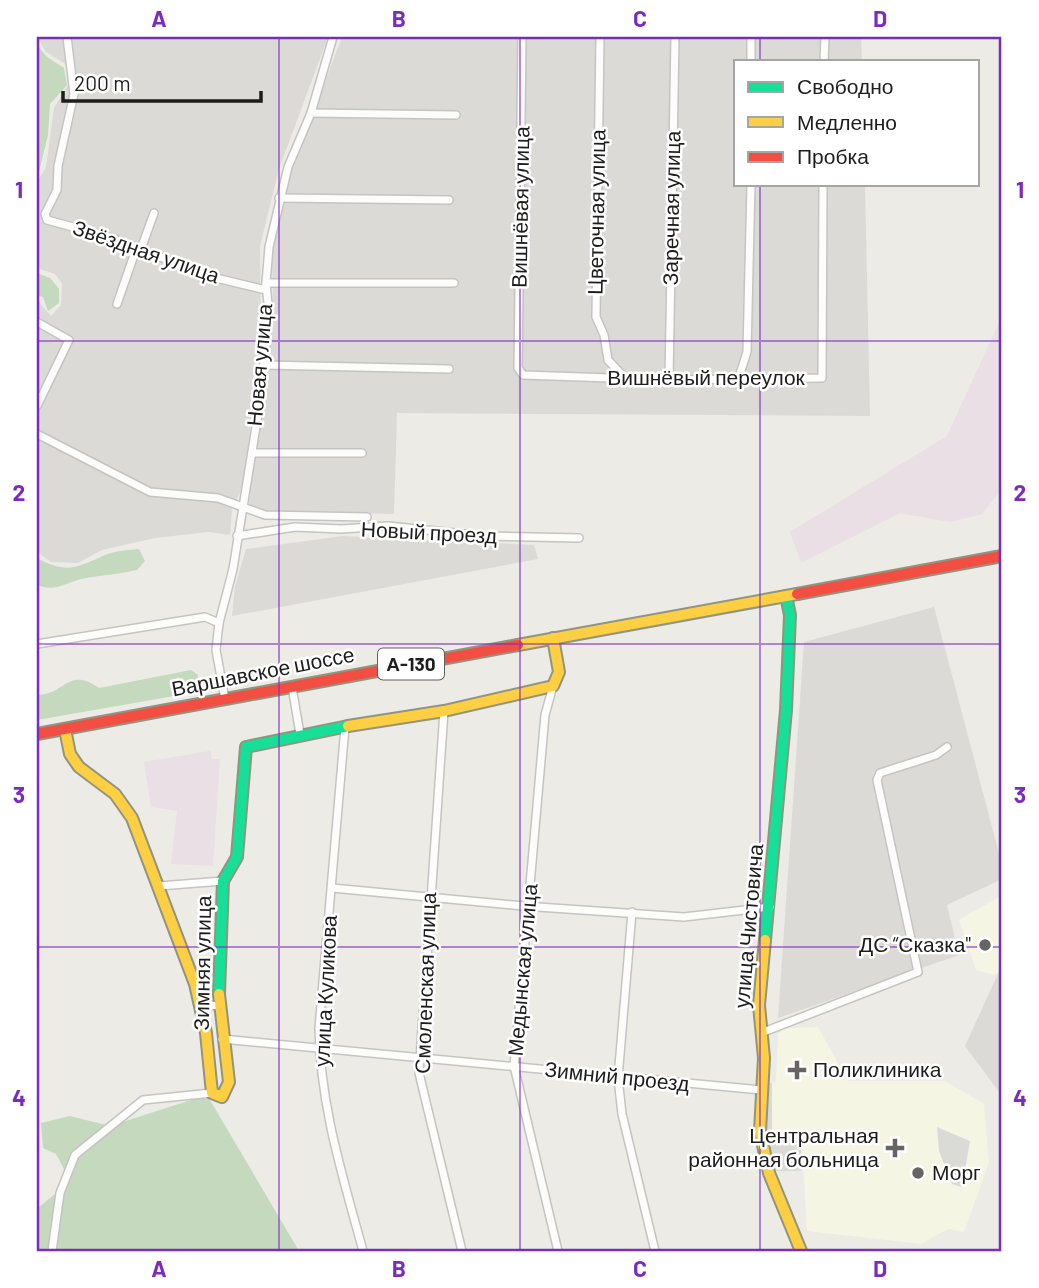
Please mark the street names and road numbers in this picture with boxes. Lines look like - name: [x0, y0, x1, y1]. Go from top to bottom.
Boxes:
- street label: Вишнёвая улица: [506, 126, 533, 288]
- street label: Цветочная улица: [582, 129, 609, 295]
- street label: Заречная улица: [657, 130, 684, 285]
- street label: Звёздная улица: [70, 214, 223, 287]
- street label: Новая улица: [241, 302, 276, 427]
- street label: Вишнёвый переулок: [607, 364, 806, 389]
- street label: Новый проезд: [360, 515, 498, 548]
- street label: Варшавское шоссе: [169, 641, 356, 700]
- road number: А-130: [378, 649, 444, 680]
- street label: улица Чистовича: [728, 842, 767, 1009]
- street label: Медынская улица: [502, 882, 542, 1057]
- street label: Смоленская улица: [409, 892, 440, 1074]
- street label: Зимняя улица: [188, 895, 215, 1031]
- street label: улица Куликова: [308, 914, 341, 1067]
- street label: Зимний проезд: [544, 1055, 691, 1096]

